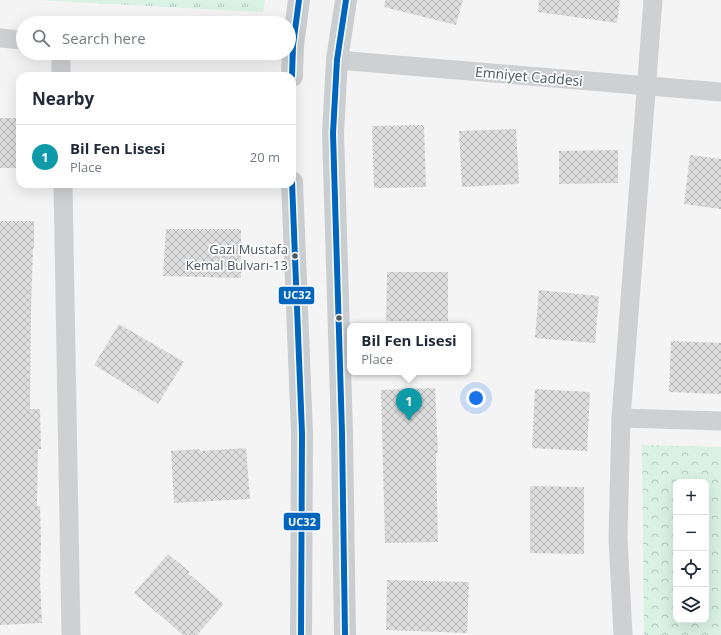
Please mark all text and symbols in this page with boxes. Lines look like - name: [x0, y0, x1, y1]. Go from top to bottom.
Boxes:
- search box: [16, 16, 296, 60]
- icon: search: [30, 27, 52, 49]
- text: Search here: [62, 28, 146, 48]
- street label: Emniyet Caddesi: [474, 62, 584, 90]
- text: Nearby: [32, 87, 94, 110]
- text: Bil Fen Lisesi: [70, 138, 165, 158]
- text: 1: [41, 148, 49, 166]
- text: 20 m: [250, 148, 280, 166]
- text: Place: [70, 158, 102, 176]
- place label: Gazi Mustafa Kemal Bulvarı-13: [186, 240, 288, 274]
- marker: Gazi Mustafa Kemal Bulvarı-13: [290, 251, 300, 261]
- line badge: UC32: [278, 286, 315, 305]
- text: UC32: [283, 287, 311, 302]
- unlabelled marker: [334, 313, 344, 323]
- popup: [347, 323, 471, 375]
- text: Bil Fen Lisesi: [361, 330, 457, 350]
- text: Place: [361, 350, 393, 368]
- pin: 1: [396, 388, 422, 421]
- your location: [466, 388, 486, 408]
- map controls: [673, 479, 709, 623]
- button: +: [673, 479, 709, 515]
- line badge: UC32: [283, 512, 321, 531]
- text: UC32: [288, 514, 316, 529]
- button: −: [673, 515, 709, 551]
- button: locate: [673, 551, 709, 587]
- button: layers: [673, 587, 709, 623]

